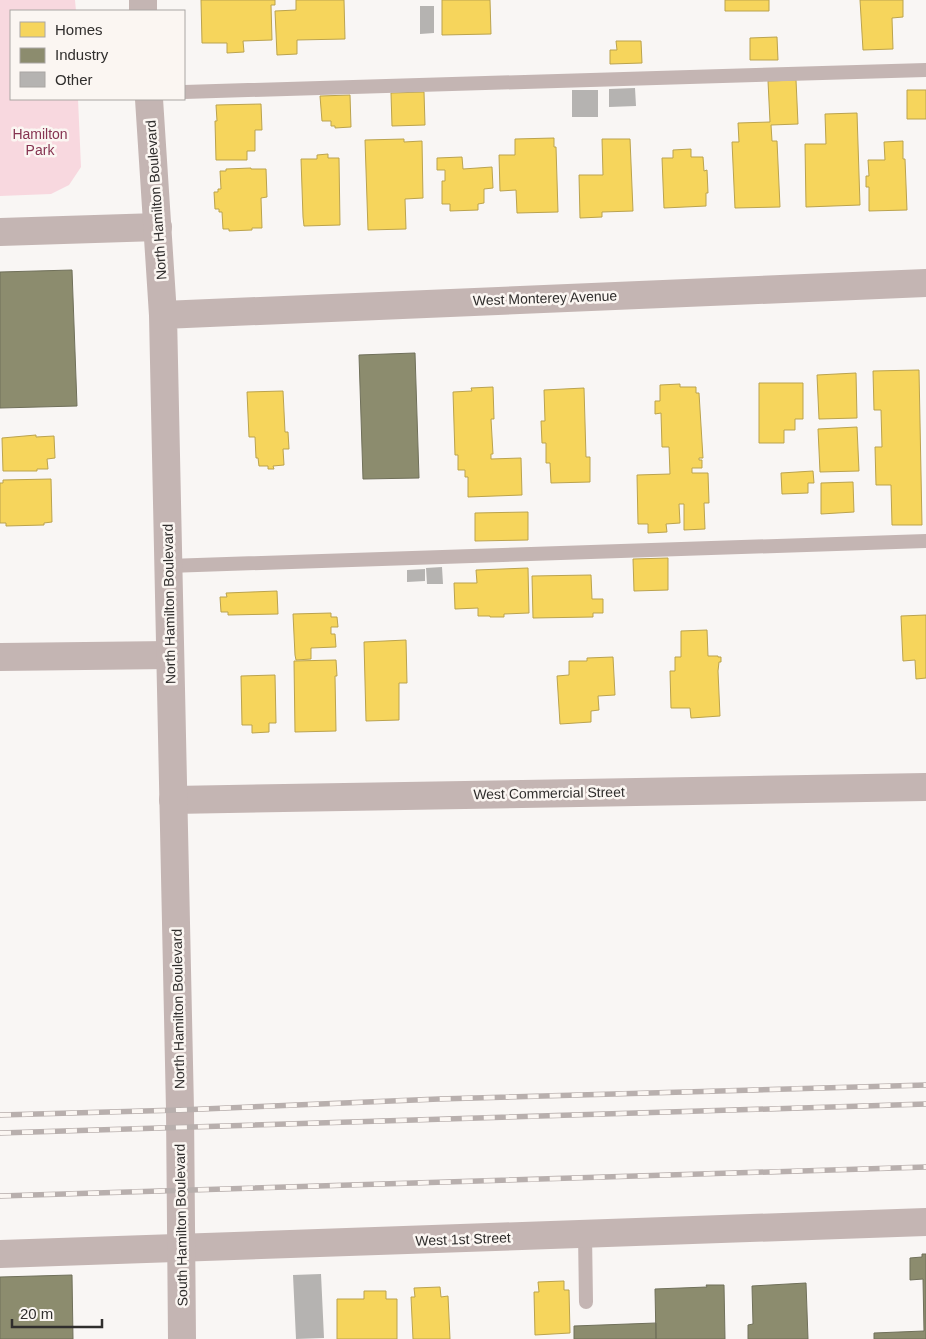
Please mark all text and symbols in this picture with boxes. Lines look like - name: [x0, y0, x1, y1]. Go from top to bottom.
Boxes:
- legend: [10, 10, 185, 100]
- text: Homes: [55, 21, 103, 38]
- text: Industry: [55, 46, 109, 63]
- text: Other: [55, 71, 93, 88]
- street label: North Hamilton Boulevard: [142, 119, 170, 281]
- park label: Hamilton Park: [12, 126, 68, 158]
- street label: West Monterey Avenue: [473, 287, 618, 309]
- street label: North Hamilton Boulevard: [160, 524, 178, 684]
- street label: West Commercial Street: [473, 784, 625, 802]
- street label: North Hamilton Boulevard: [169, 929, 187, 1089]
- street label: South Hamilton Boulevard: [172, 1144, 190, 1306]
- street label: West 1st Street: [415, 1229, 511, 1249]
- scale bar: [12, 1296, 102, 1328]
- text: 20 m: [20, 1305, 53, 1322]

